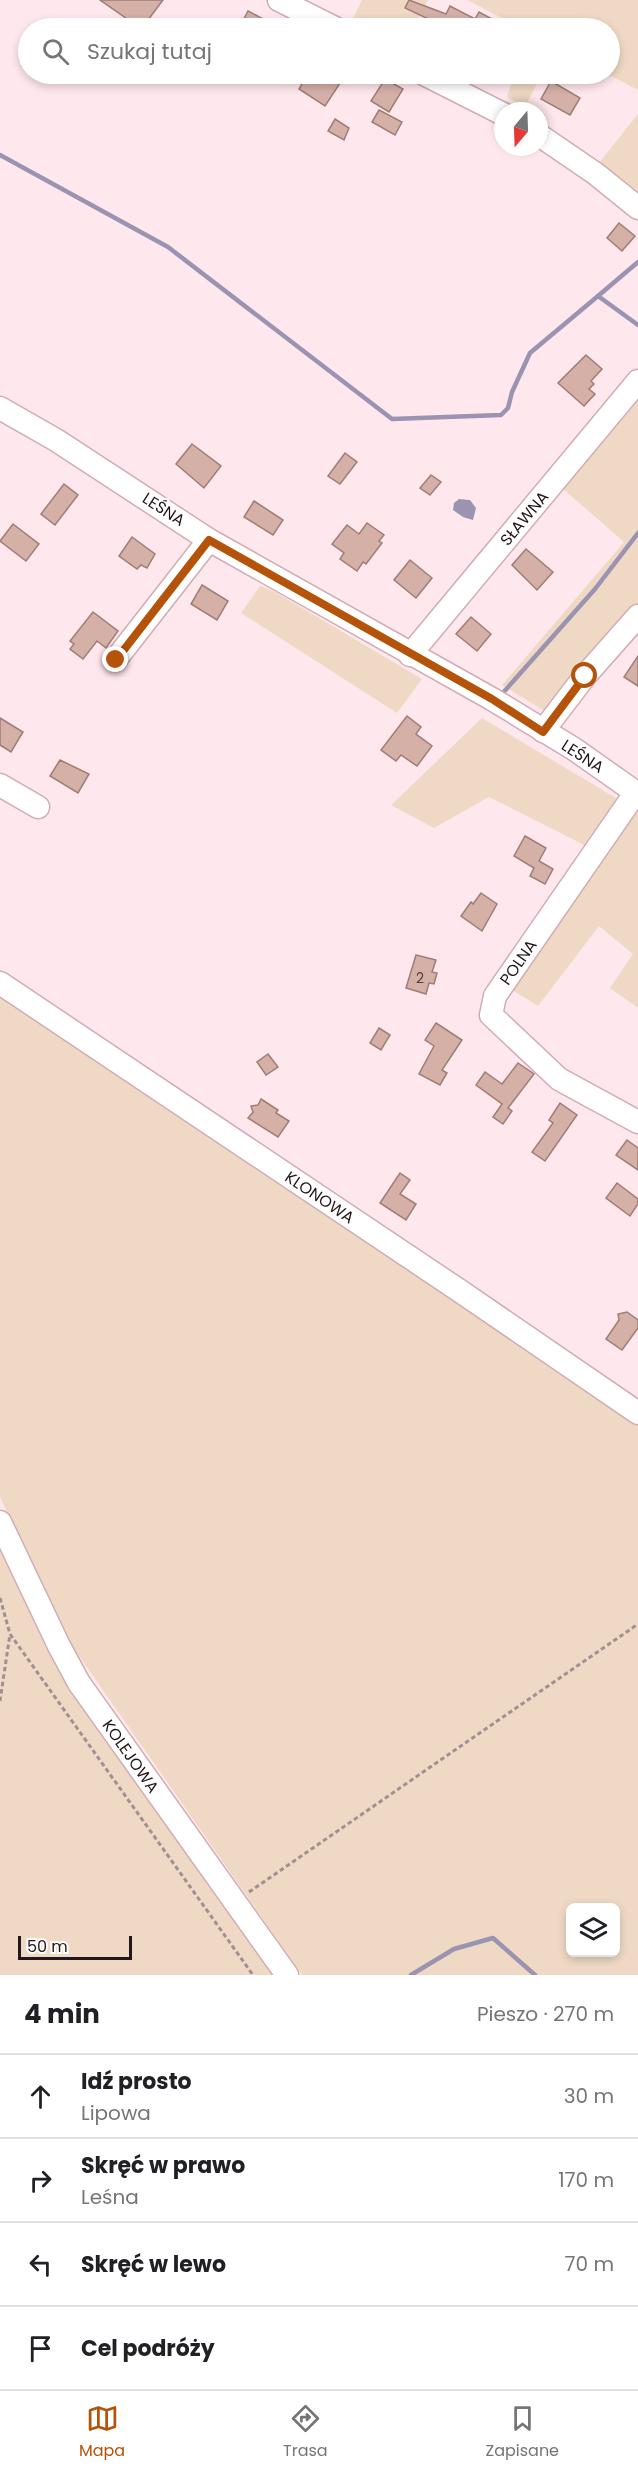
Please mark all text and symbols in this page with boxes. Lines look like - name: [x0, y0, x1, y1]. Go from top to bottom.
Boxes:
- search box: [18, 18, 620, 84]
- icon: search: [39, 35, 72, 68]
- text: Szukaj tutaj: [87, 36, 212, 67]
- north arrow: [494, 102, 548, 156]
- street label: SŁAWNA: [495, 486, 554, 551]
- street label: LEŚNA: [138, 487, 190, 532]
- route end: [102, 646, 128, 672]
- route start: [571, 662, 597, 688]
- street label: LEŚNA: [557, 734, 609, 779]
- street label: POLNA: [494, 935, 543, 990]
- house number: 2: [416, 968, 424, 988]
- street label: KLONOWA: [280, 1166, 359, 1229]
- street label: KOLEJOWA: [97, 1715, 164, 1798]
- map controls: [566, 1903, 620, 1957]
- button: layers: [566, 1903, 620, 1957]
- scale bar: [18, 1933, 132, 1960]
- text: 50 m: [27, 1935, 68, 1958]
- text: 4 min: [24, 1996, 100, 2032]
- text: Pieszo · 270 m: [477, 2000, 614, 2028]
- text: Idź prosto: [81, 2066, 192, 2097]
- icon: ahead: [24, 2080, 57, 2113]
- text: 30 m: [564, 2082, 614, 2110]
- text: Lipowa: [81, 2099, 151, 2127]
- text: Skręć w prawo: [81, 2150, 245, 2181]
- icon: right: [24, 2164, 57, 2197]
- text: 170 m: [558, 2166, 614, 2194]
- text: Leśna: [81, 2183, 139, 2211]
- icon: left: [24, 2248, 57, 2281]
- text: Skręć w lewo: [81, 2249, 226, 2280]
- text: 70 m: [565, 2250, 614, 2278]
- icon: arrive: [24, 2332, 57, 2365]
- text: Cel podróży: [81, 2333, 215, 2364]
- tab: Mapa: [79, 2402, 125, 2463]
- tab: Trasa: [283, 2402, 328, 2463]
- tab: Zapisane: [485, 2402, 559, 2463]

